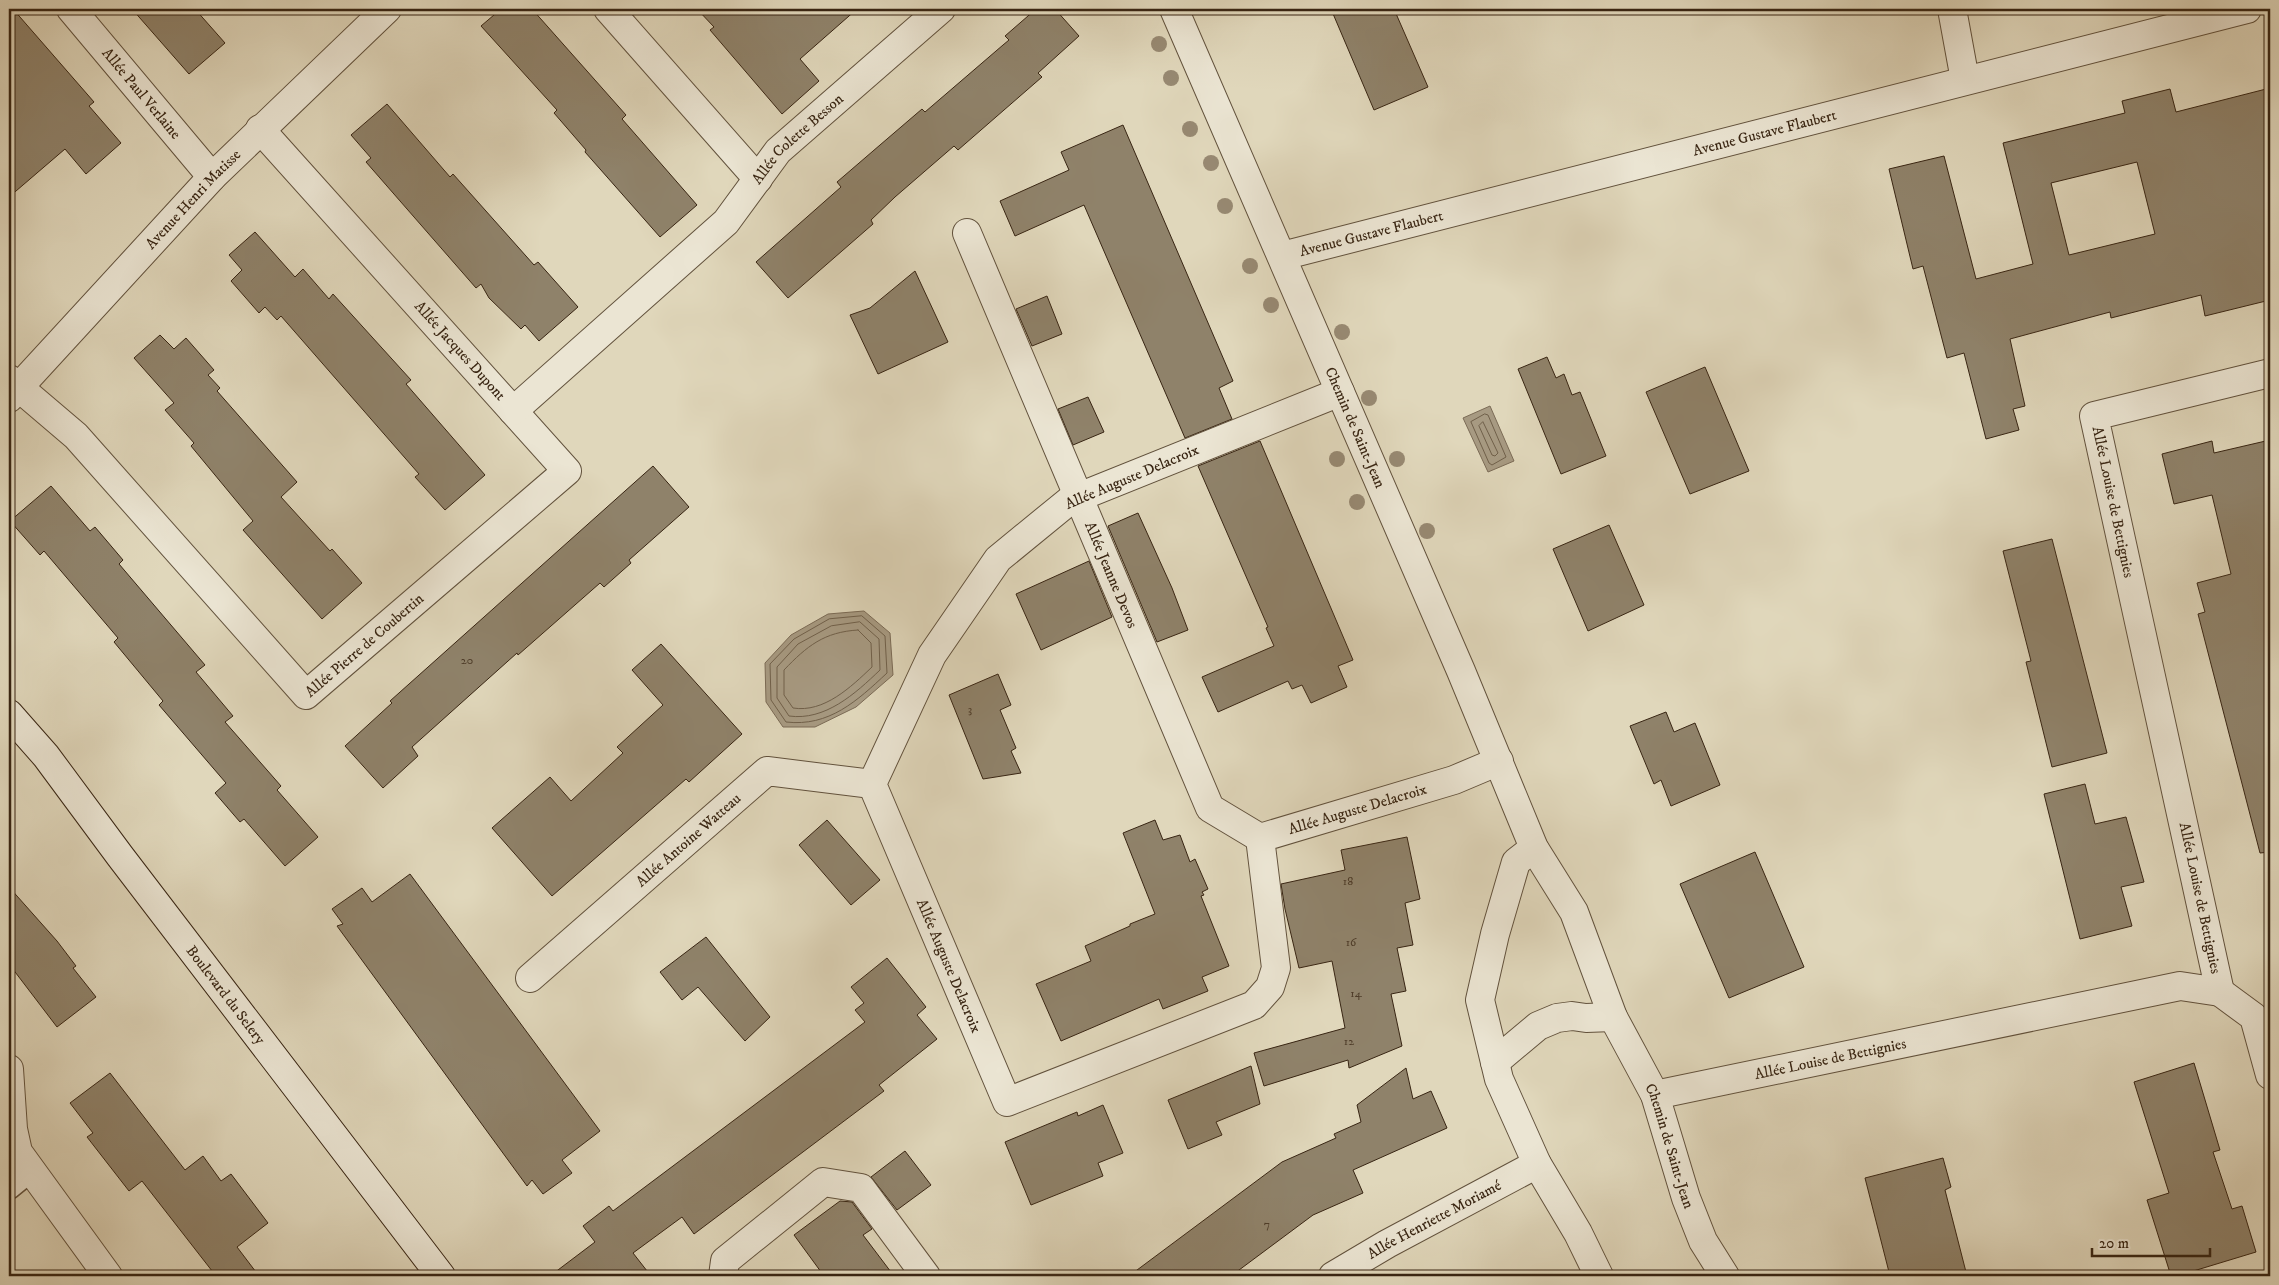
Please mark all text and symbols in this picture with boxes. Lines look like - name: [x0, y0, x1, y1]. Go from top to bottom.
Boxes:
- street label: Allée Paul Verlaine: [98, 44, 185, 143]
- street label: Allée Colette Besson: [747, 89, 847, 188]
- street label: Avenue Gustave Flaubert: [1691, 105, 1838, 160]
- street label: Avenue Henri Matisse: [141, 145, 245, 253]
- street label: Avenue Gustave Flaubert: [1297, 206, 1445, 261]
- street label: Allée Jacques Dupont: [410, 297, 510, 405]
- street label: Chemin de Saint-Jean: [1321, 364, 1390, 491]
- street label: Allée Louise de Bettignies: [2088, 425, 2138, 579]
- street label: Allée Auguste Delacroix: [1062, 440, 1202, 514]
- street label: Allée Jeanne Devos: [1081, 519, 1142, 631]
- street label: Allée Pierre de Coubertin: [301, 589, 428, 701]
- house number: 20: [461, 653, 473, 668]
- house number: 3: [968, 702, 972, 717]
- street label: Allée Auguste Delacroix: [1286, 779, 1430, 839]
- street label: Allée Antoine Watteau: [632, 789, 745, 891]
- street label: Allée Louise de Bettignies: [2175, 821, 2225, 975]
- house number: 18: [1343, 874, 1353, 889]
- street label: Allée Auguste Delacroix: [912, 896, 986, 1036]
- house number: 16: [1346, 935, 1357, 950]
- street label: Boulevard du Selery: [182, 942, 270, 1049]
- house number: 14: [1350, 986, 1363, 1001]
- house number: 12: [1344, 1034, 1354, 1049]
- street label: Allée Louise de Bettignies: [1753, 1034, 1908, 1084]
- street label: Chemin de Saint-Jean: [1641, 1080, 1699, 1211]
- street label: Allée Henriette Moriamé: [1364, 1175, 1505, 1263]
- house number: 7: [1264, 1217, 1270, 1232]
- scale bar: [2092, 1225, 2209, 1257]
- text: 20 m: [2099, 1234, 2129, 1253]

